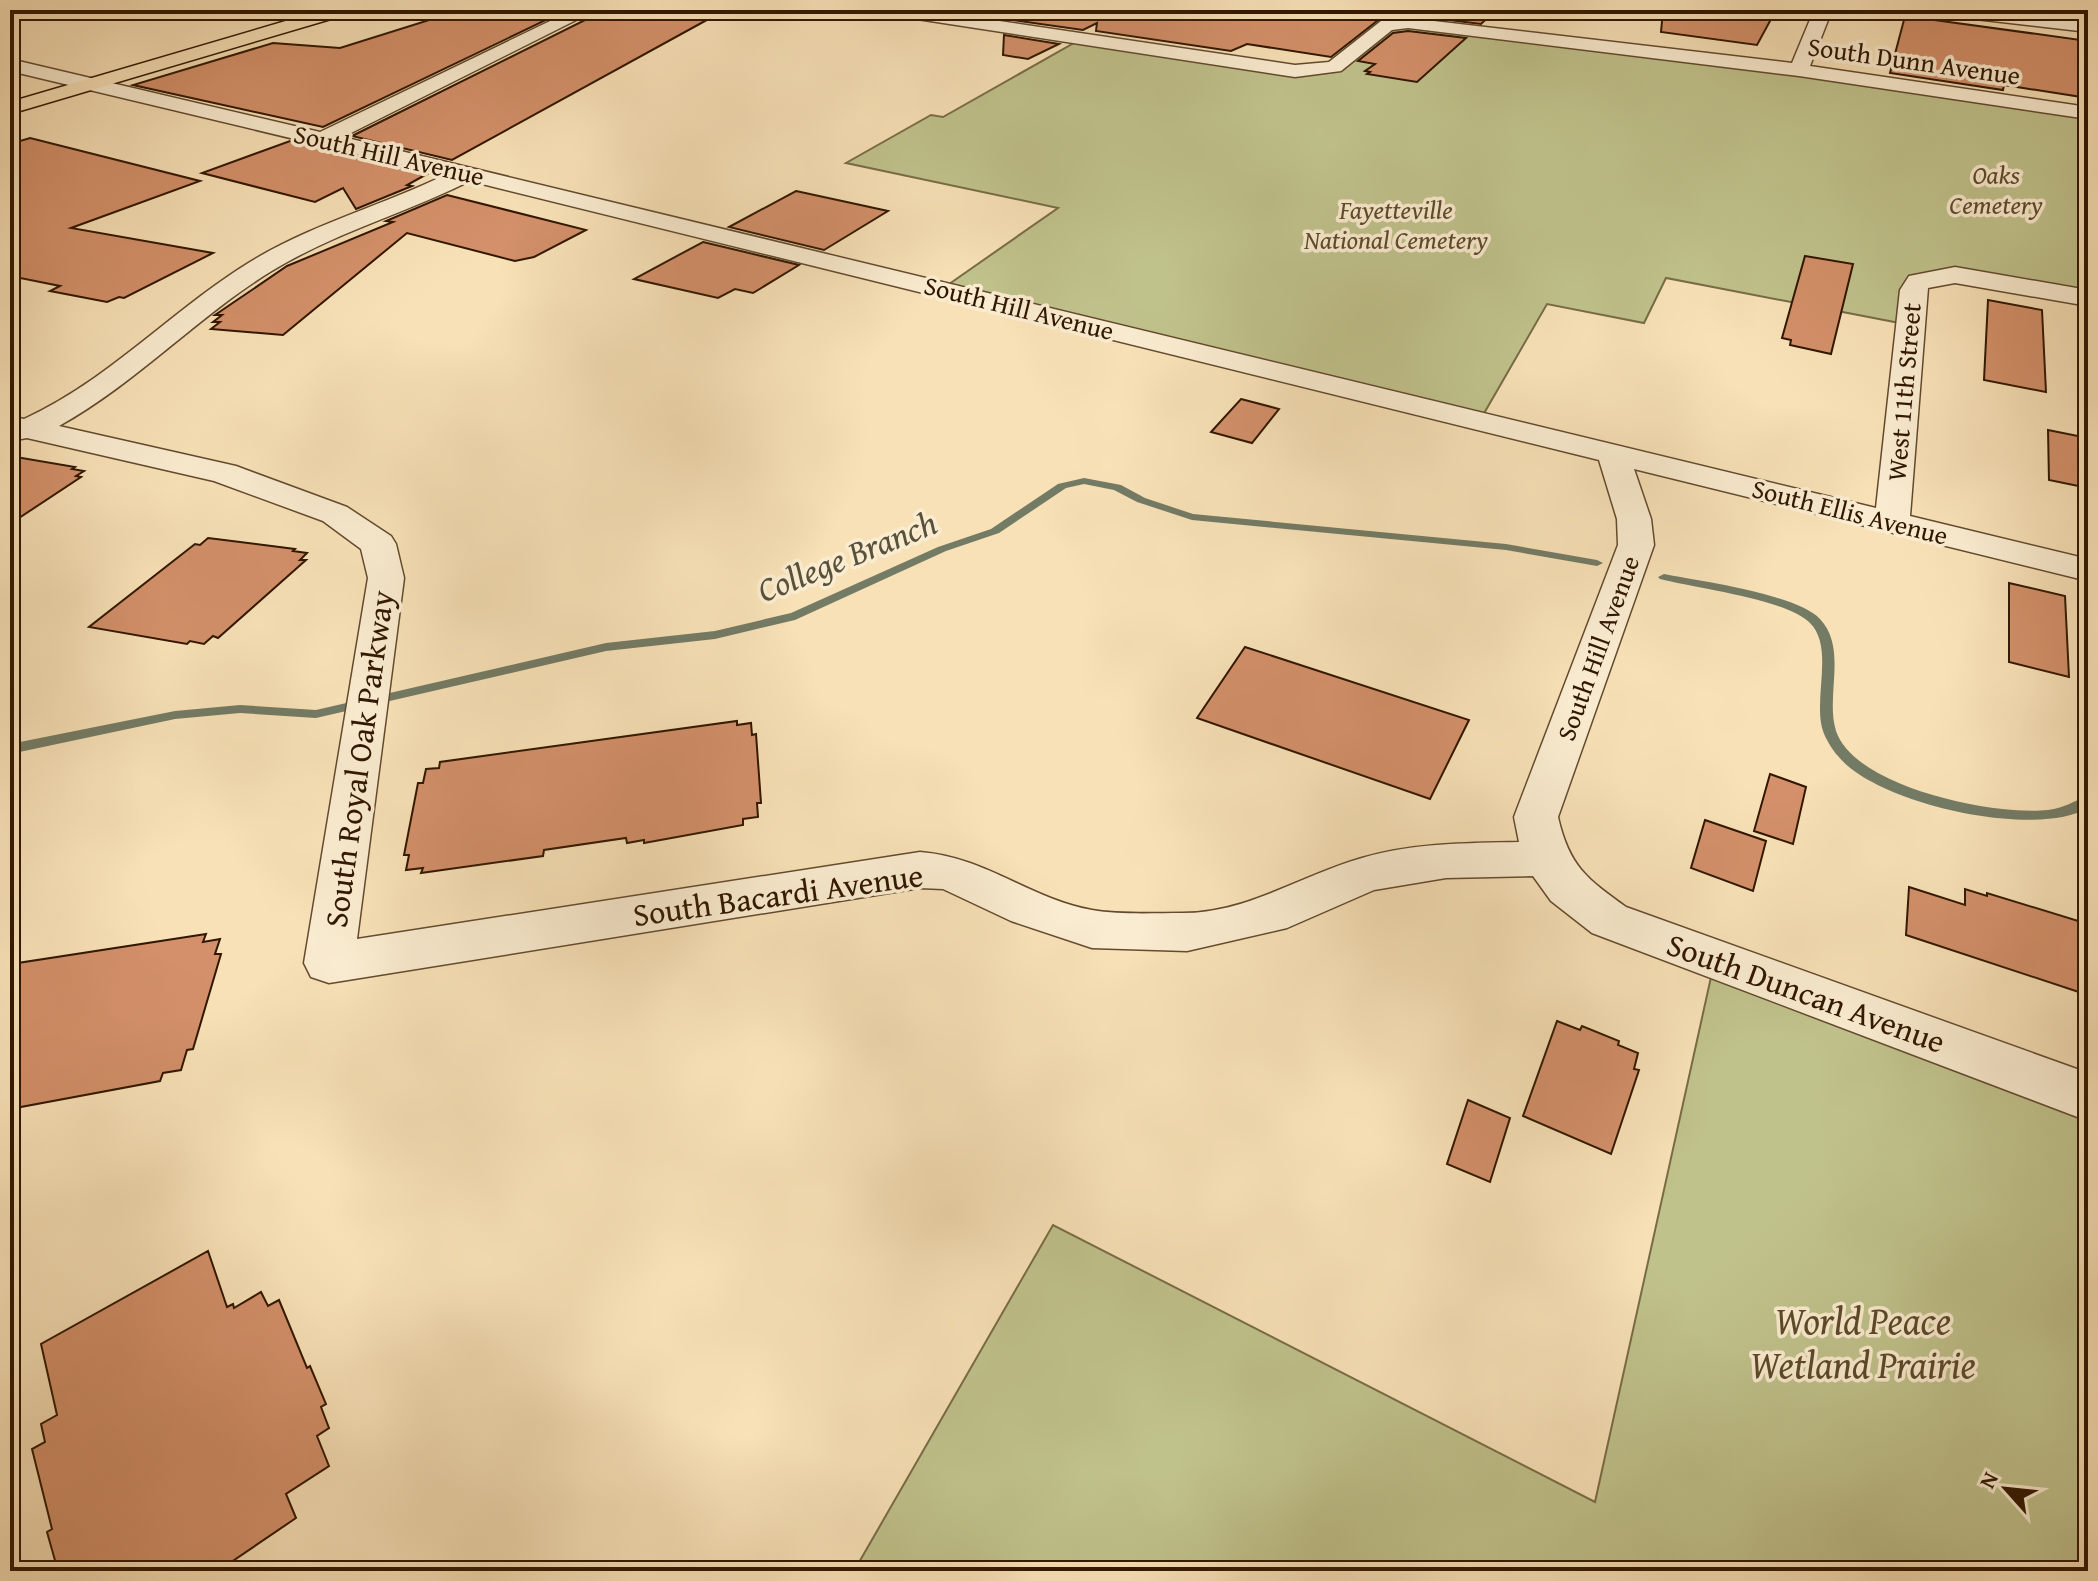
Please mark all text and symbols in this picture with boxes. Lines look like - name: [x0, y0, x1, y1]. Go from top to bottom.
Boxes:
- street label: South Dunn Avenue: [1805, 26, 2023, 95]
- street label: South Hill Avenue: [290, 114, 488, 195]
- park label: Oaks Cemetery: [1949, 155, 2043, 224]
- park label: Fayetteville National Cemetery: [1303, 190, 1488, 259]
- street label: South Hill Avenue: [920, 265, 1118, 350]
- street label: West 11th Street: [1876, 301, 1931, 483]
- street label: South Ellis Avenue: [1748, 468, 1952, 555]
- water label: College Branch: [750, 497, 944, 614]
- street label: South Hill Avenue: [1546, 550, 1649, 746]
- street label: South Royal Oak Parkway: [312, 587, 405, 930]
- street label: South Bacardi Avenue: [630, 851, 926, 938]
- street label: South Duncan Avenue: [1660, 920, 1952, 1065]
- park label: World Peace Wetland Prairie: [1750, 1292, 1976, 1392]
- north arrow: [1966, 1449, 2046, 1529]
- text: N: [1971, 1466, 2006, 1494]

